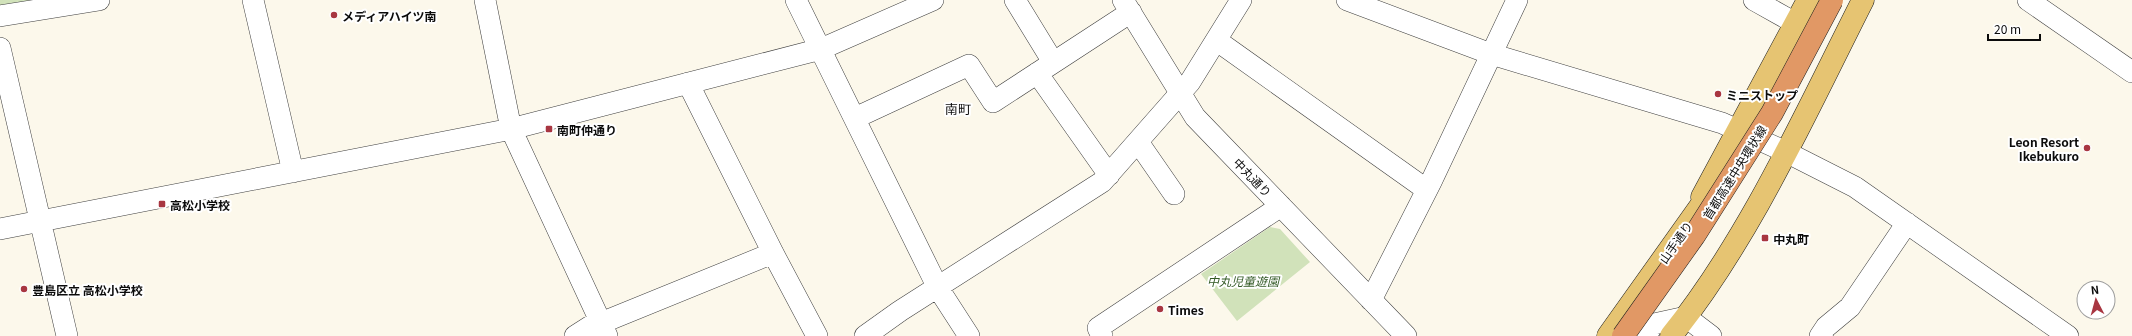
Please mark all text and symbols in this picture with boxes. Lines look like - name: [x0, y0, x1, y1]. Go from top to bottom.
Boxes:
- place label: メディアハイツ南: [342, 7, 436, 24]
- marker: メディアハイツ南: [329, 10, 339, 20]
- scale bar: [1988, 16, 2040, 42]
- text: 20 m: [1994, 20, 2021, 37]
- place label: ミニストップ: [1726, 86, 1798, 103]
- marker: ミニストップ: [1713, 89, 1723, 99]
- district label: 南町: [945, 99, 971, 118]
- place label: 南町仲通り: [557, 121, 617, 138]
- street label: 首都高速中央環状線: [1698, 122, 1770, 222]
- marker: 南町仲通り: [544, 124, 554, 134]
- place label: Leon Resort Ikebukuro: [2009, 133, 2079, 164]
- marker: Leon Resort Ikebukuro: [2082, 143, 2092, 153]
- street label: 中丸通り: [1230, 154, 1276, 200]
- place label: 高松小学校: [170, 196, 230, 213]
- marker: 高松小学校: [157, 199, 167, 209]
- street label: 山手通り: [1654, 217, 1696, 267]
- place label: 中丸町: [1773, 230, 1809, 247]
- marker: 中丸町: [1760, 233, 1770, 243]
- park label: 中丸児童遊園: [1207, 272, 1281, 289]
- north arrow: [2076, 280, 2116, 320]
- place label: 豊島区立 高松小学校: [32, 281, 143, 298]
- text: N: [2090, 281, 2100, 297]
- marker: 豊島区立 高松小学校: [19, 284, 29, 294]
- place label: Times: [1168, 301, 1204, 318]
- marker: Times: [1155, 304, 1165, 314]

